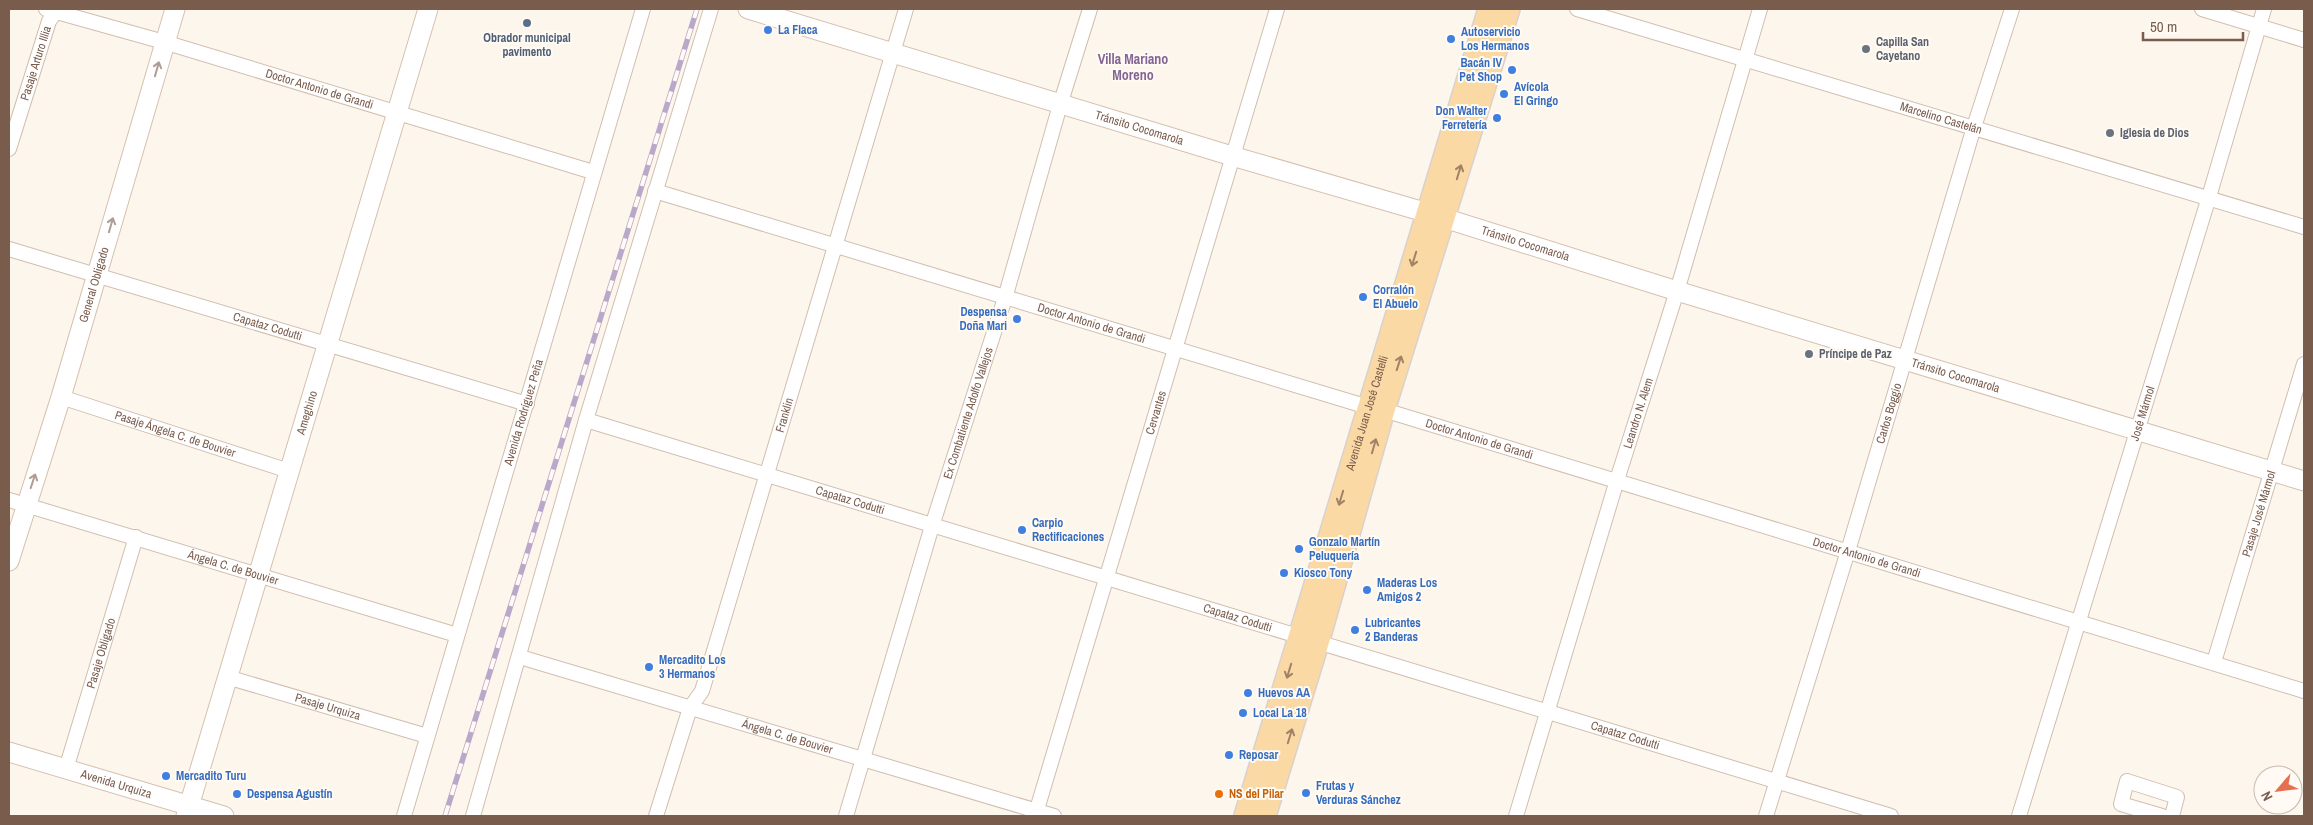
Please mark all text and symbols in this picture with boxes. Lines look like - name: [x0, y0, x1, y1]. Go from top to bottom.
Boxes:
- scale bar: [2143, 10, 2243, 42]
- text: 50 m: [2150, 16, 2177, 37]
- marker: Obrador municipal pavimento: [521, 17, 533, 29]
- place label: La Flaca: [778, 22, 818, 38]
- street label: Pasaje Arturo Illia: [17, 23, 55, 102]
- marker: La Flaca: [762, 24, 774, 36]
- place label: Autoservicio Los Hermanos: [1461, 24, 1530, 54]
- place label: Obrador municipal pavimento: [483, 30, 571, 60]
- marker: Autoservicio Los Hermanos: [1445, 33, 1457, 45]
- place label: Capilla San Cayetano: [1876, 34, 1929, 64]
- marker: Capilla San Cayetano: [1860, 43, 1872, 55]
- district label: Villa Mariano Moreno: [1098, 50, 1168, 84]
- place label: Bacán IV Pet Shop: [1459, 55, 1502, 85]
- one-way arrow: [152, 61, 162, 77]
- marker: Bacán IV Pet Shop: [1506, 64, 1518, 76]
- street label: Doctor Antonio de Grandi: [264, 65, 375, 113]
- place label: Avícola El Gringo: [1514, 79, 1558, 109]
- marker: Avícola El Gringo: [1498, 88, 1510, 100]
- street label: Marcelino Castelán: [1898, 98, 1984, 138]
- place label: Don Walter Ferretería: [1435, 103, 1488, 133]
- street label: Tránsito Cocomarola: [1093, 107, 1186, 149]
- marker: Don Walter Ferretería: [1491, 112, 1503, 124]
- place label: Iglesia de Dios: [2120, 125, 2189, 141]
- marker: Iglesia de Dios: [2104, 127, 2116, 139]
- one-way arrow: [1455, 165, 1465, 181]
- one-way arrow: [106, 217, 116, 233]
- street label: Tránsito Cocomarola: [1479, 222, 1572, 265]
- street label: General Obligado: [75, 245, 113, 324]
- one-way arrow: [1408, 251, 1418, 267]
- place label: Corralón El Abuelo: [1373, 282, 1418, 312]
- marker: Corralón El Abuelo: [1357, 291, 1369, 303]
- street label: Doctor Antonio de Grandi: [1036, 299, 1147, 347]
- place label: Despensa Doña Mari: [959, 304, 1008, 334]
- street label: Capataz Codutti: [231, 309, 304, 344]
- marker: Despensa Doña Mari: [1011, 313, 1023, 325]
- street label: Ex Combatiente Adolfo Vallejos: [940, 345, 997, 481]
- place label: Príncipe de Paz: [1819, 346, 1892, 362]
- marker: Príncipe de Paz: [1803, 348, 1815, 360]
- street label: Avenida Juan José Castelli: [1342, 354, 1392, 473]
- street label: Tránsito Cocomarola: [1909, 354, 2002, 397]
- one-way arrow: [1395, 356, 1404, 372]
- street label: Avenida Rodríguez Peña: [500, 357, 547, 468]
- street label: Leandro N. Alem: [1619, 376, 1657, 451]
- street label: Carlos Boggio: [1872, 381, 1905, 446]
- street label: José Mármol: [2127, 384, 2158, 443]
- street label: Ameghino: [293, 389, 321, 438]
- street label: Cervantes: [1142, 389, 1170, 437]
- street label: Franklin: [772, 396, 797, 434]
- street label: Pasaje Ángela C. de Bouvier: [113, 407, 238, 461]
- street label: Doctor Antonio de Grandi: [1424, 415, 1535, 463]
- one-way arrow: [1369, 438, 1379, 454]
- street label: Pasaje José Mármol: [2238, 469, 2279, 559]
- one-way arrow: [29, 473, 39, 489]
- street label: Capataz Codutti: [814, 482, 887, 518]
- one-way arrow: [1336, 490, 1346, 506]
- place label: Carpio Rectificaciones: [1032, 515, 1105, 545]
- marker: Carpio Rectificaciones: [1016, 524, 1028, 536]
- street label: Doctor Antonio de Grandi: [1811, 533, 1923, 581]
- place label: Gonzalo Martín Peluquería: [1309, 534, 1380, 564]
- marker: Gonzalo Martín Peluquería: [1293, 543, 1305, 555]
- street label: Ángela C. de Bouvier: [185, 546, 281, 589]
- place label: Kiosco Tony: [1294, 565, 1353, 581]
- marker: Kiosco Tony: [1278, 567, 1290, 579]
- place label: Maderas Los Amigos 2: [1377, 575, 1438, 605]
- marker: Maderas Los Amigos 2: [1361, 584, 1373, 596]
- street label: Capataz Codutti: [1201, 600, 1274, 636]
- place label: Lubricantes 2 Banderas: [1365, 615, 1421, 645]
- street label: Pasaje Obligado: [83, 616, 119, 690]
- marker: Lubricantes 2 Banderas: [1349, 624, 1361, 636]
- place label: Mercadito Los 3 Hermanos: [659, 652, 726, 682]
- marker: Mercadito Los 3 Hermanos: [643, 661, 655, 673]
- one-way arrow: [1284, 662, 1294, 678]
- place label: Huevos AA: [1258, 685, 1311, 701]
- marker: Huevos AA: [1242, 687, 1254, 699]
- street label: Pasaje Urquiza: [293, 690, 363, 724]
- place label: Local La 18: [1253, 705, 1307, 721]
- marker: Local La 18: [1237, 707, 1249, 719]
- street label: Ángela C. de Bouvier: [739, 715, 835, 758]
- street label: Capataz Codutti: [1589, 717, 1662, 753]
- one-way arrow: [1285, 728, 1295, 744]
- place label: Reposar: [1239, 747, 1279, 763]
- marker: Reposar: [1223, 749, 1235, 761]
- north arrow: [2253, 765, 2303, 815]
- street label: Avenida Urquiza: [78, 766, 154, 802]
- place label: Mercadito Turu: [176, 768, 246, 784]
- marker: Mercadito Turu: [160, 770, 172, 782]
- place label: Frutas y Verduras Sánchez: [1316, 778, 1401, 808]
- place label: Despensa Agustín: [247, 786, 333, 802]
- place label: NS del Pilar: [1229, 786, 1284, 802]
- marker: Frutas y Verduras Sánchez: [1300, 787, 1312, 799]
- marker: Despensa Agustín: [231, 788, 243, 800]
- marker: NS del Pilar: [1213, 788, 1225, 800]
- text: N: [2257, 788, 2276, 804]

